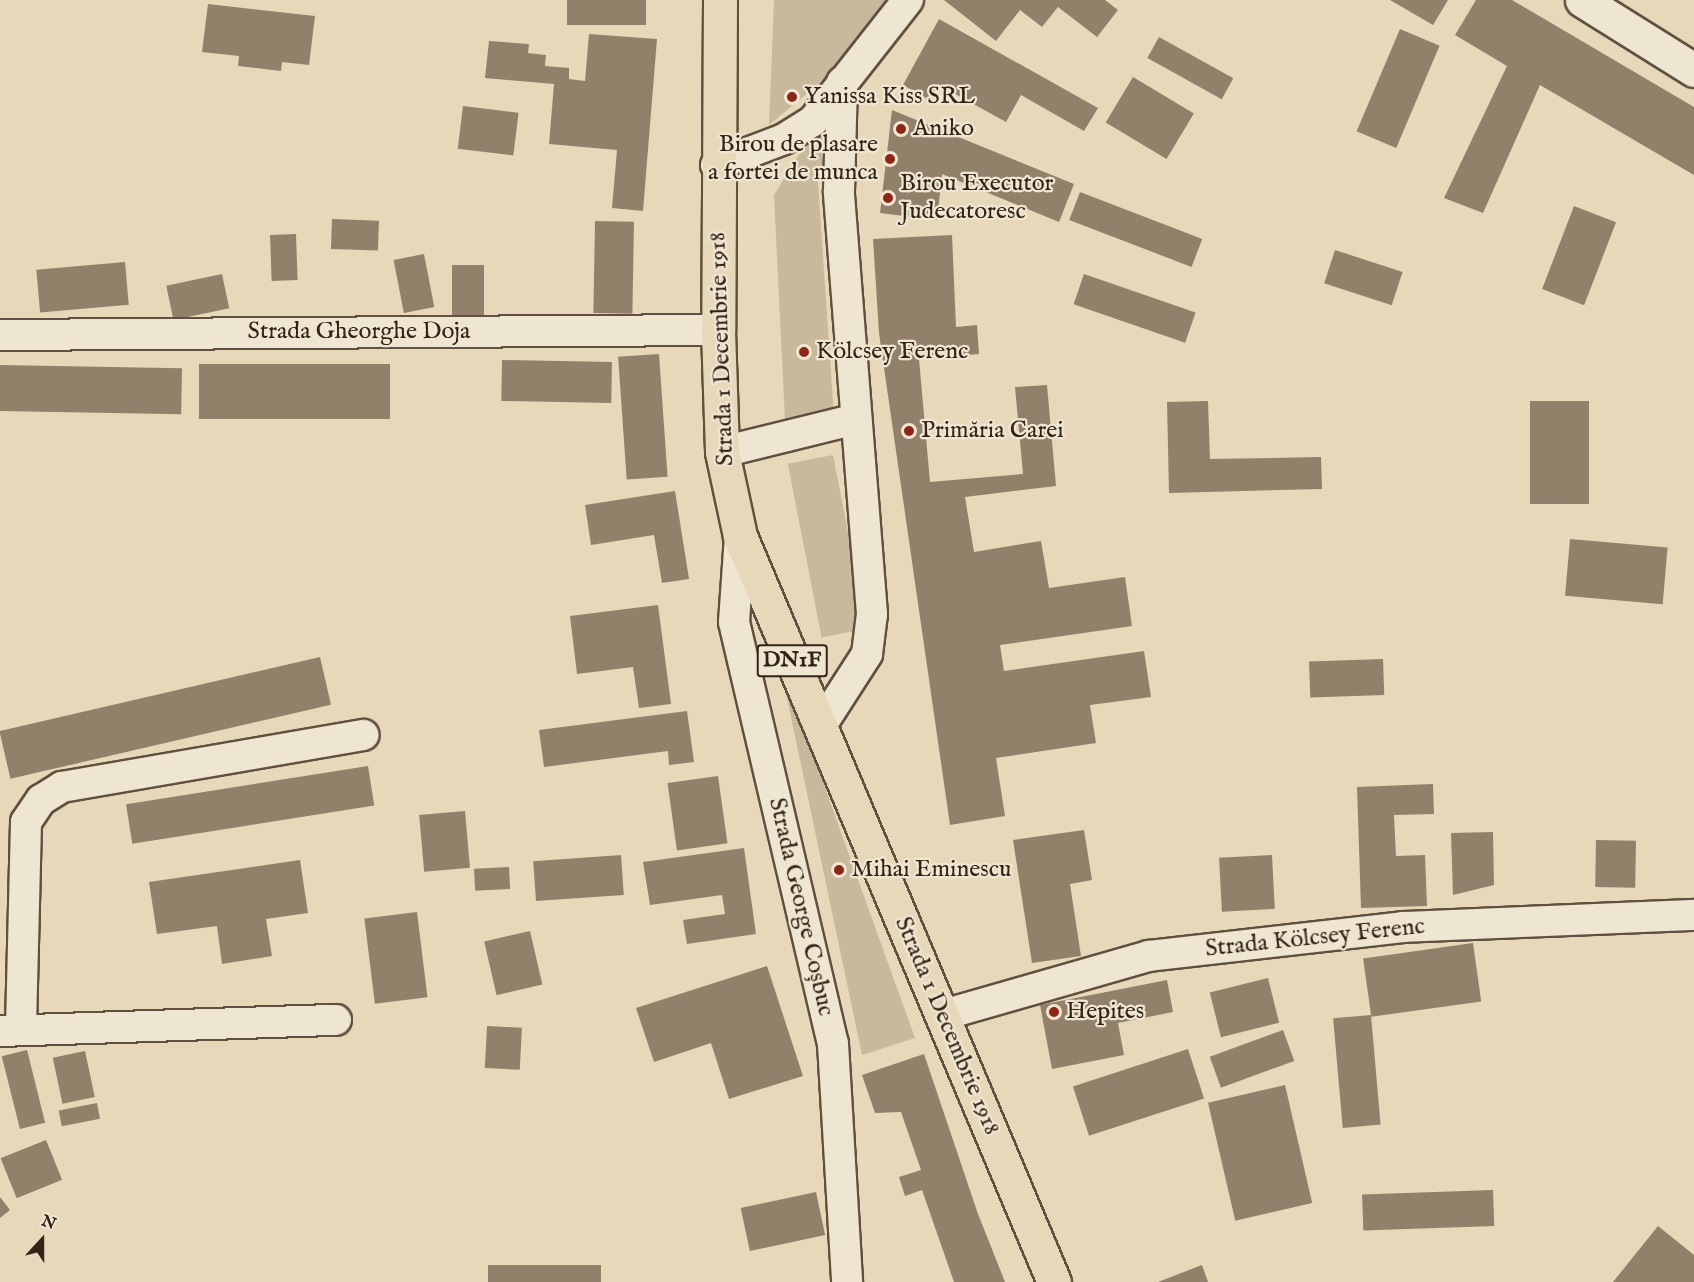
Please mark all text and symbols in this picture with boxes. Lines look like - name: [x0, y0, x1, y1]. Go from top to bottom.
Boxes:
- place label: Yanissa Kiss SRL: [804, 83, 975, 111]
- marker: Yanissa Kiss SRL: [785, 90, 799, 104]
- place label: Aniko: [913, 115, 974, 143]
- marker: Aniko: [894, 122, 908, 136]
- place label: Birou de plasare a fortei de munca: [708, 131, 878, 187]
- marker: Birou de plasare a fortei de munca: [883, 152, 897, 166]
- place label: Birou Executor Judecatoresc: [900, 170, 1053, 226]
- marker: Birou Executor Judecatoresc: [881, 191, 895, 205]
- street label: Strada 1 Decembrie 1918: [704, 231, 740, 467]
- street label: Strada Gheorghe Doja: [248, 318, 470, 346]
- place label: Kölcsey Ferenc: [816, 338, 968, 366]
- marker: Kölcsey Ferenc: [797, 345, 811, 359]
- place label: Primăria Carei: [921, 417, 1064, 445]
- marker: Primăria Carei: [902, 424, 916, 438]
- road number: DN1F: [756, 642, 828, 680]
- street label: Strada George Coșbuc: [762, 795, 840, 1019]
- place label: Mihai Eminescu: [851, 856, 1011, 884]
- marker: Mihai Eminescu: [832, 863, 846, 877]
- street label: Strada Kölcsey Ferenc: [1204, 912, 1426, 964]
- street label: Strada 1 Decembrie 1918: [888, 913, 1006, 1139]
- place label: Hepites: [1066, 998, 1144, 1026]
- marker: Hepites: [1047, 1005, 1061, 1019]
- north arrow: [12, 1210, 72, 1270]
- text: N: [38, 1211, 58, 1235]

